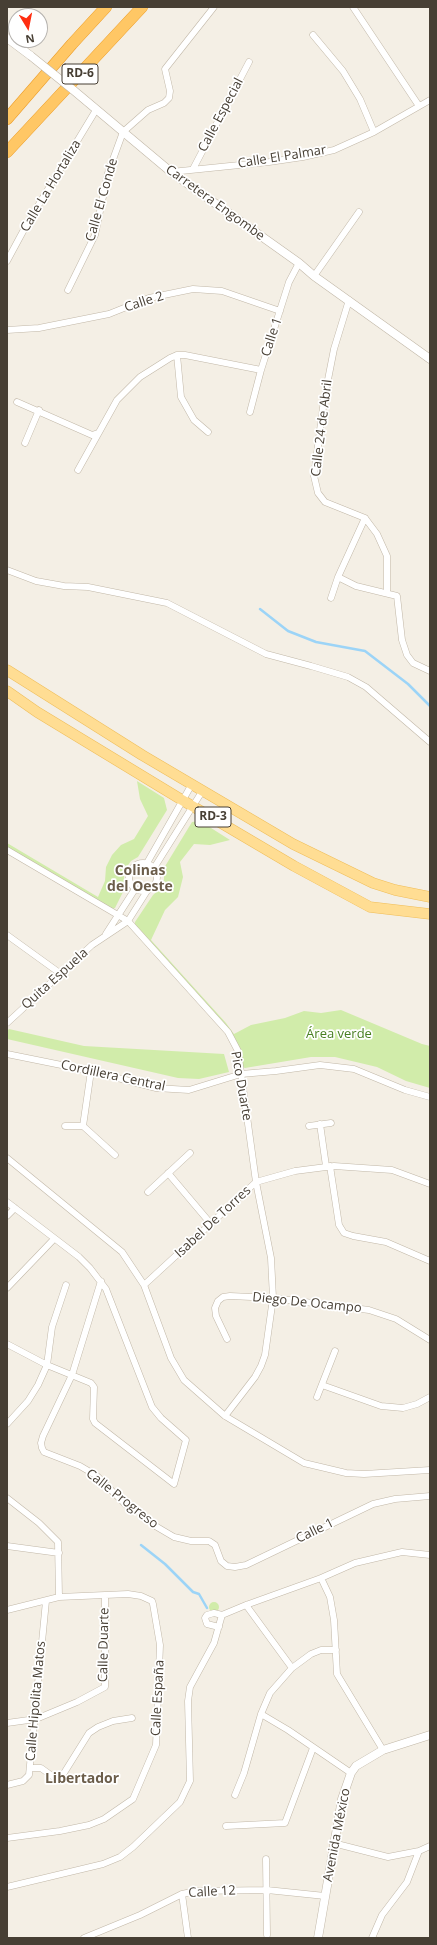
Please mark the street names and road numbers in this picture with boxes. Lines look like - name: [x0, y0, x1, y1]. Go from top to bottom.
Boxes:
- road number: RD-6: [62, 64, 98, 84]
- street label: Calle Especial: [195, 75, 247, 155]
- street label: Calle La Hortaliza: [17, 137, 85, 235]
- street label: Calle El Palmar: [237, 142, 327, 172]
- street label: Calle El Conde: [83, 157, 121, 243]
- street label: Carretera Engombe: [162, 162, 268, 244]
- street label: Calle 2: [123, 288, 165, 316]
- street label: Calle 1: [258, 316, 286, 358]
- street label: Calle 24 de Abril: [308, 379, 336, 477]
- road number: RD-3: [195, 807, 231, 827]
- street label: Quita Espuela: [19, 945, 91, 1013]
- street label: Pico Duarte: [227, 1050, 255, 1122]
- street label: Cordillera Central: [59, 1057, 167, 1095]
- street label: Isabel De Torres: [172, 1183, 254, 1261]
- street label: Diego De Ocampo: [252, 1290, 362, 1316]
- street label: Calle Progreso: [83, 1466, 161, 1532]
- street label: Calle 1: [294, 1515, 336, 1547]
- street label: Calle Duarte: [96, 1608, 112, 1682]
- street label: Calle Hipolita Matos: [23, 1640, 49, 1762]
- street label: Calle España: [148, 1659, 168, 1737]
- street label: Avenida México: [320, 1787, 354, 1883]
- street label: Calle 12: [188, 1883, 236, 1901]

